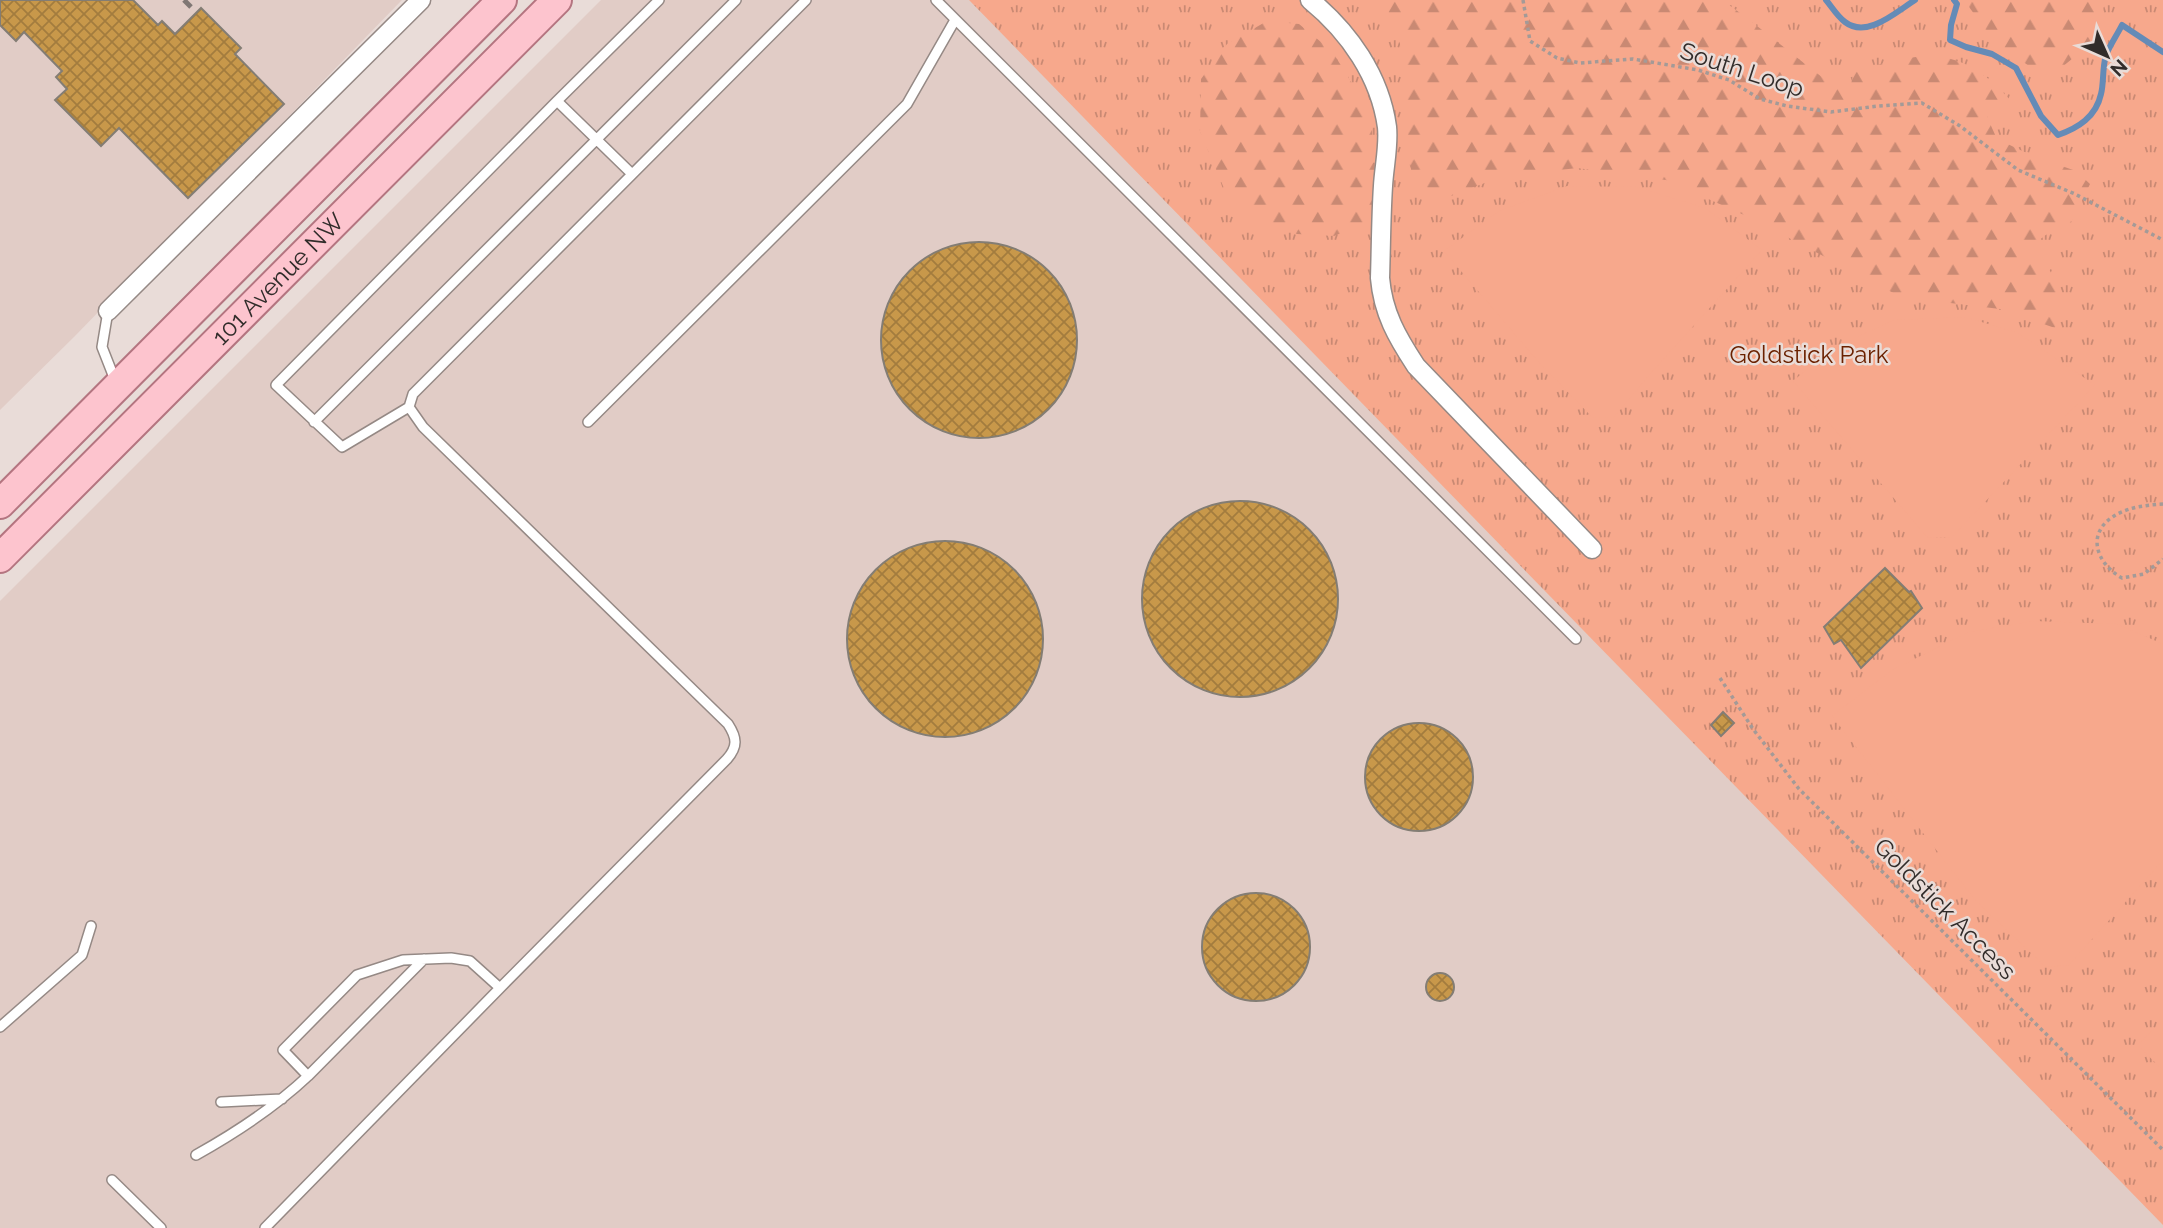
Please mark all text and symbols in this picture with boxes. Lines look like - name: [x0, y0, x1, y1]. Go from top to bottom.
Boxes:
- north arrow: [2072, 21, 2142, 91]
- street label: South Loop: [1677, 36, 1808, 103]
- text: N: [2106, 55, 2132, 81]
- street label: 101 Avenue NW: [206, 207, 350, 351]
- park label: Goldstick Park: [1730, 340, 1889, 369]
- street label: Goldstick Access: [1869, 832, 2022, 985]

